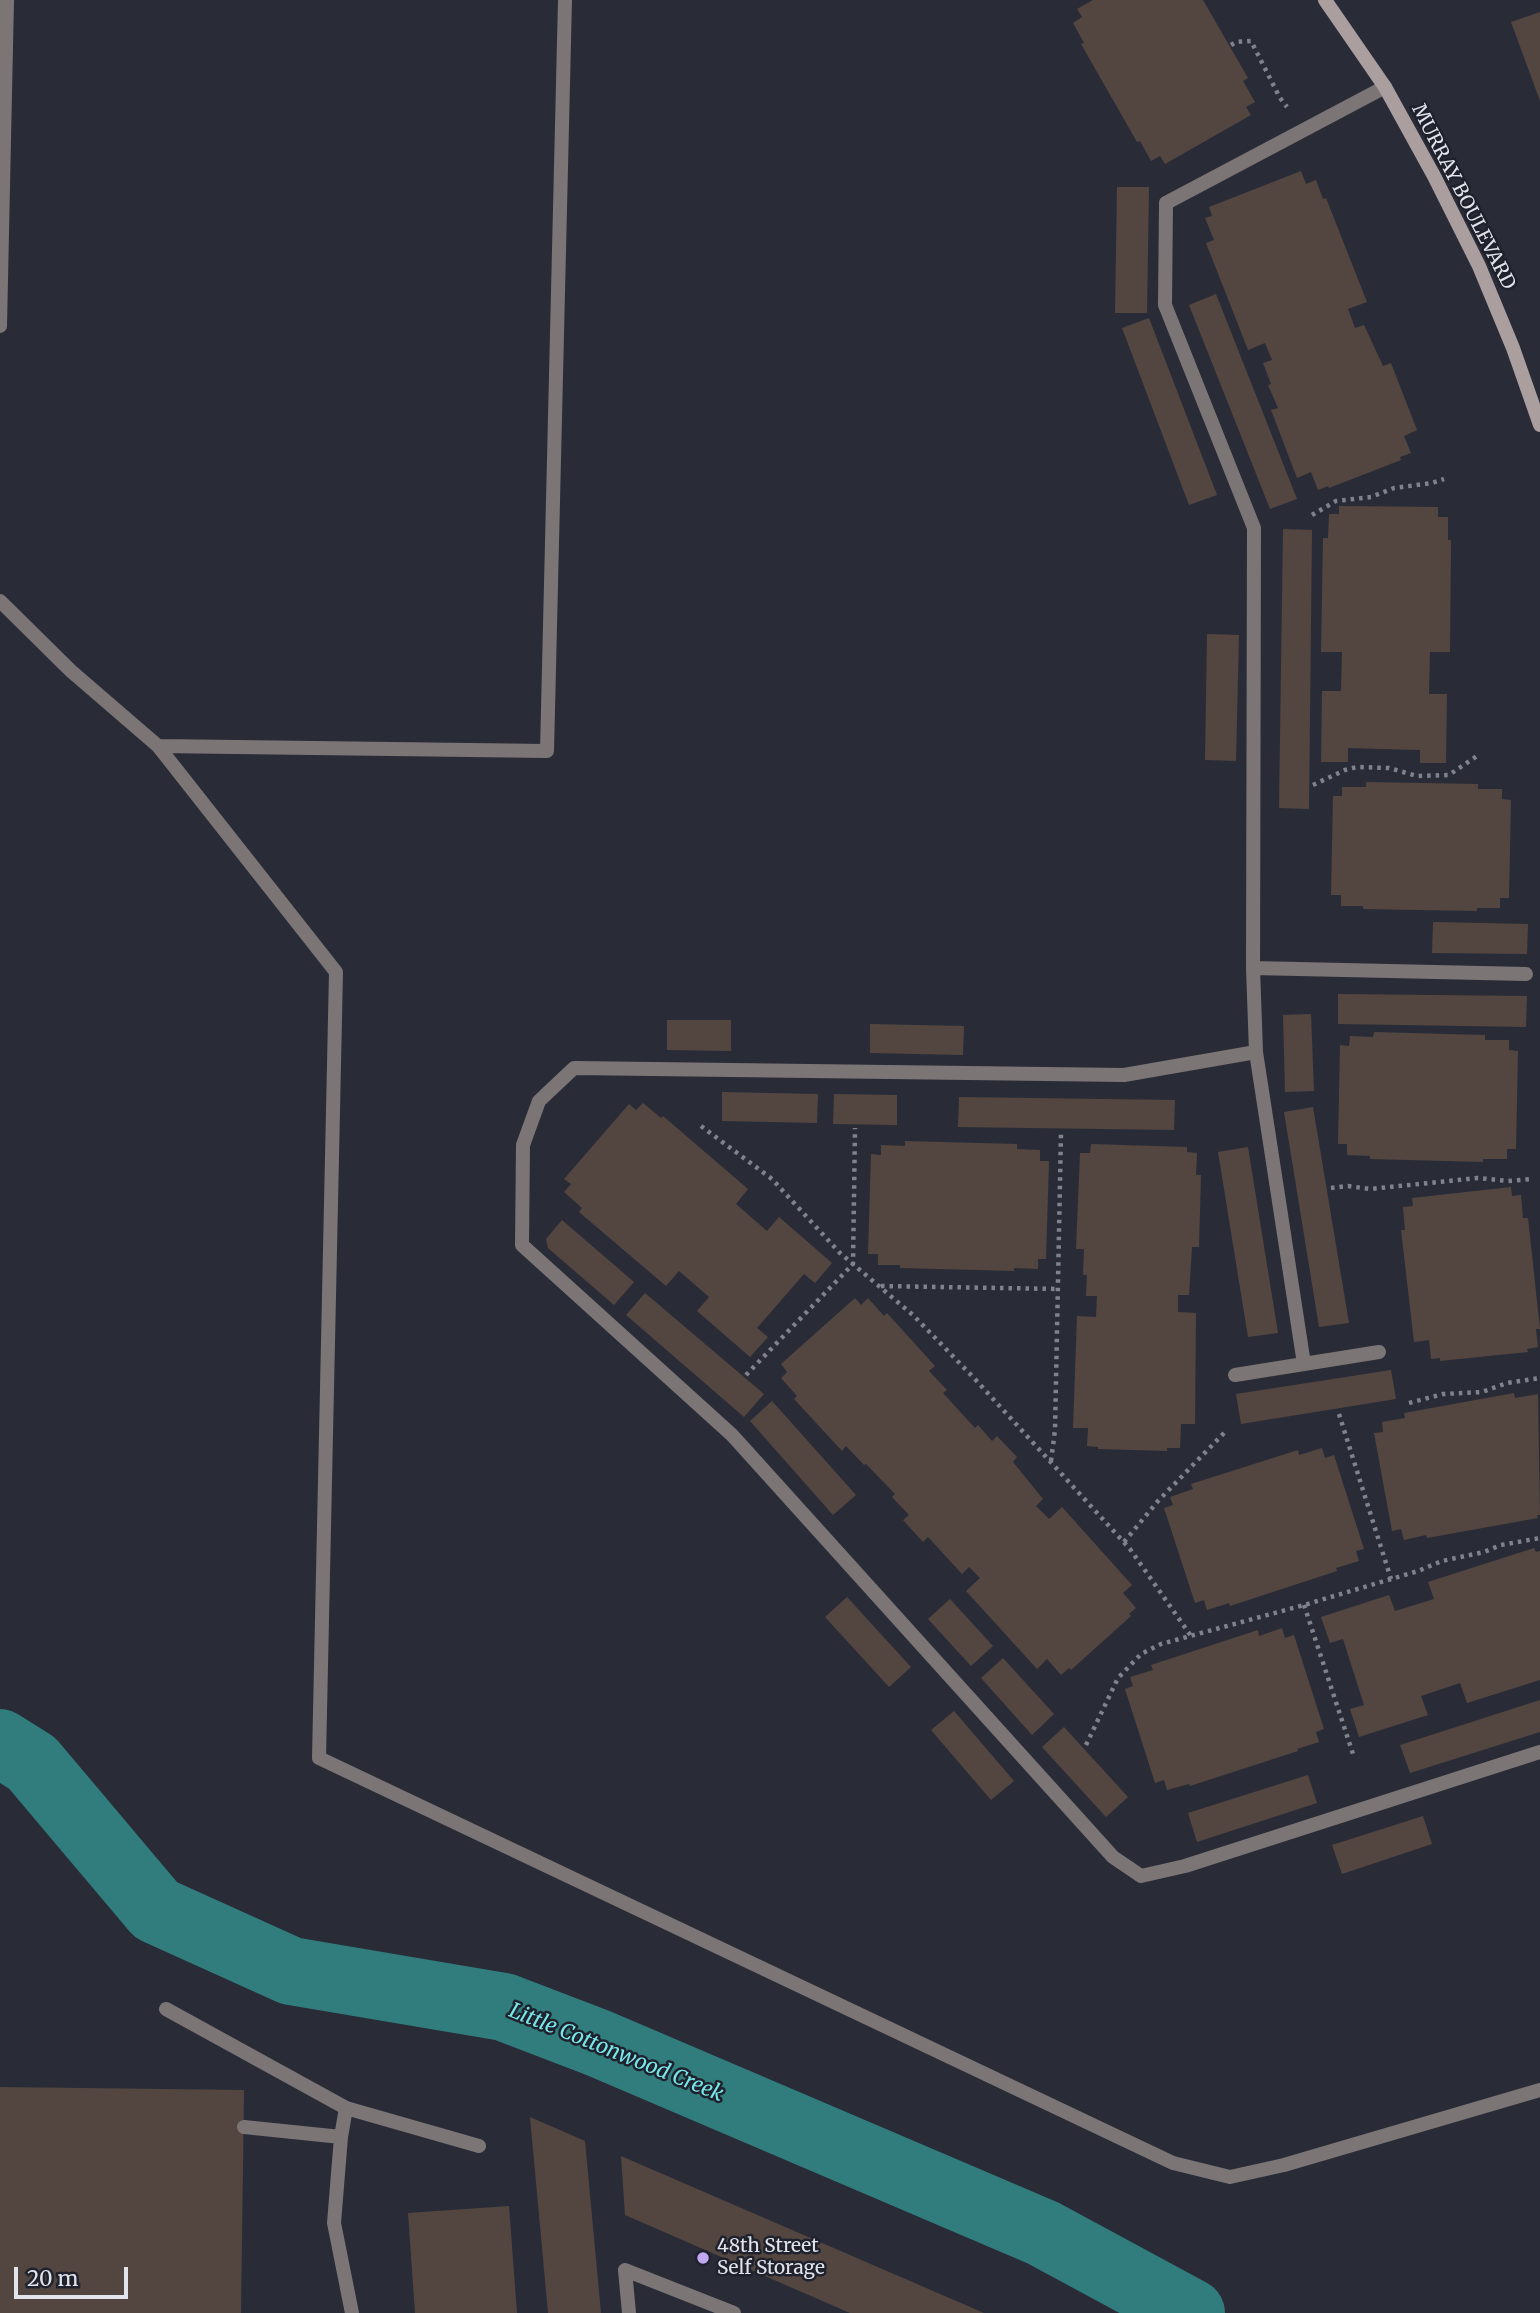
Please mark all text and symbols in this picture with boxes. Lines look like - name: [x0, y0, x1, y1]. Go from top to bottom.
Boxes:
- street label: MURRAY BOULEVARD: [1406, 100, 1520, 294]
- water label: Little Cottonwood Creek: [505, 1998, 727, 2108]
- place label: 48th Street Self Storage: [717, 2236, 825, 2280]
- marker: 48th Street Self Storage: [695, 2250, 711, 2266]
- scale bar: [18, 2254, 131, 2298]
- text: 20 m: [27, 2265, 78, 2292]

